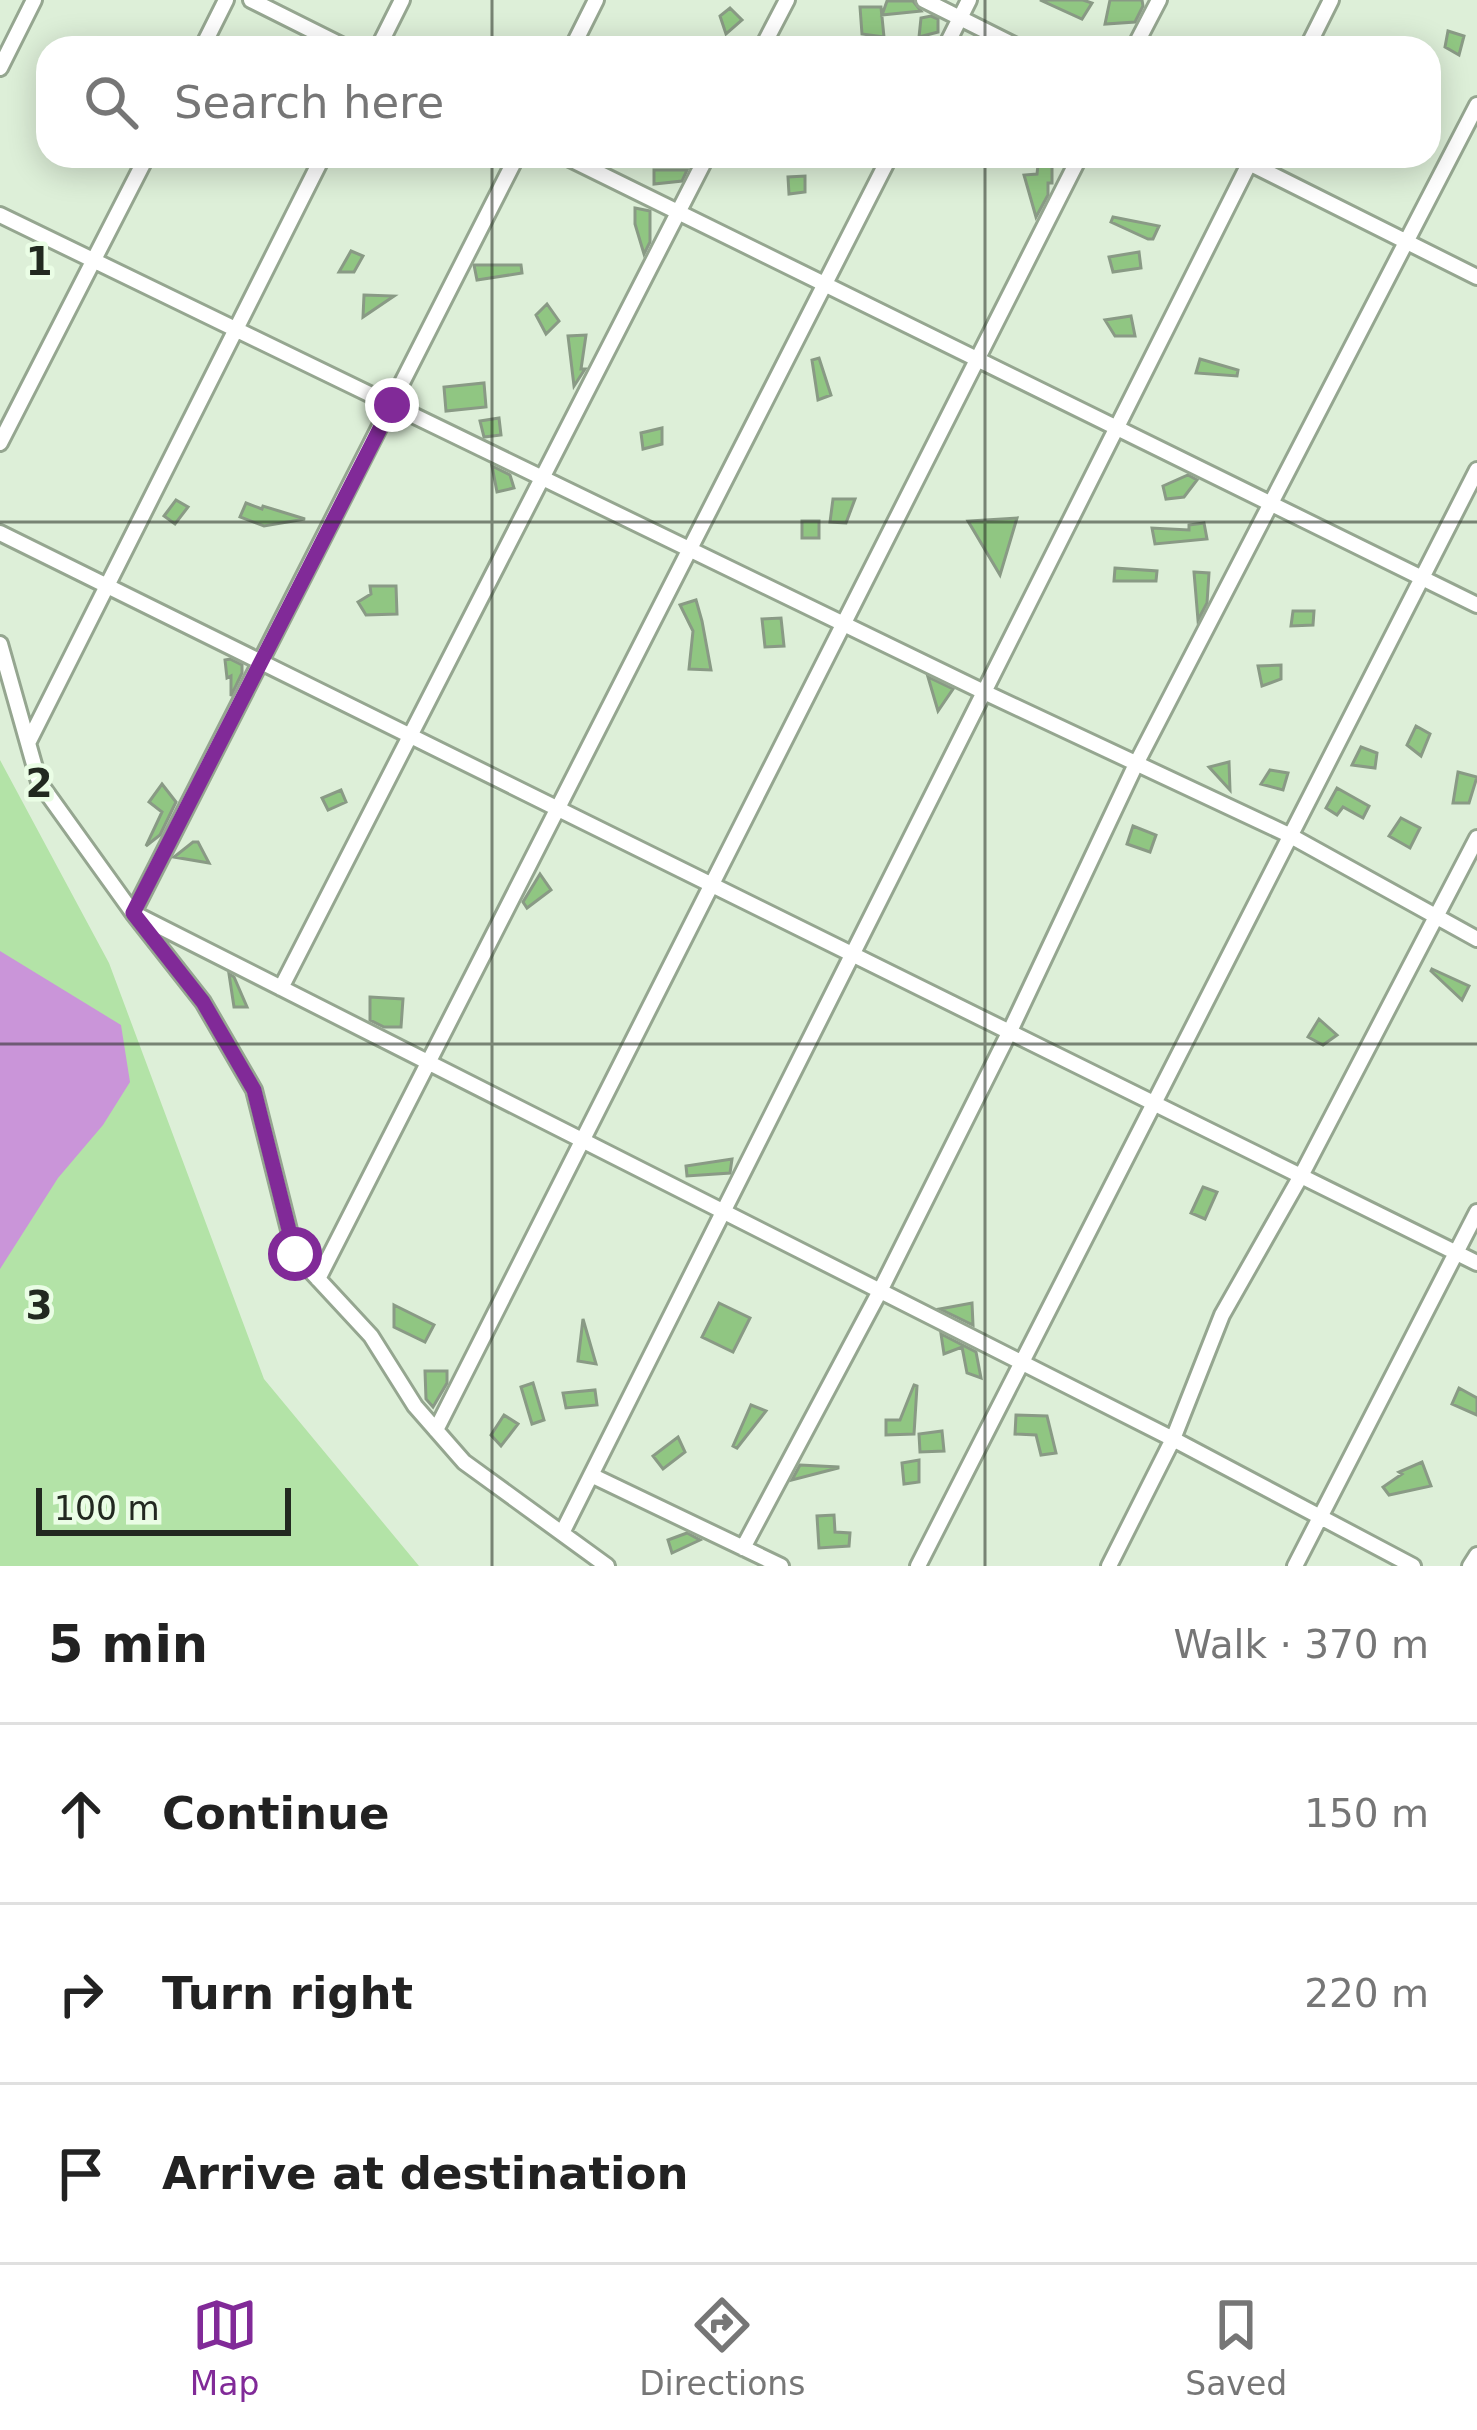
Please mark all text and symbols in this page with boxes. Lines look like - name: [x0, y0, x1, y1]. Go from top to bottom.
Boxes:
- search box: [36, 36, 1441, 168]
- icon: search: [78, 69, 144, 135]
- text: Search here: [174, 76, 444, 129]
- text: 1: [25, 239, 53, 284]
- route end: [365, 378, 419, 432]
- text: 2: [25, 761, 53, 806]
- route start: [268, 1227, 322, 1281]
- text: 3: [25, 1283, 53, 1328]
- scale bar: [36, 1482, 291, 1535]
- text: 100 m: [54, 1489, 160, 1528]
- text: 5 min: [48, 1615, 208, 1674]
- text: Walk · 370 m: [1174, 1622, 1429, 1667]
- icon: ahead: [48, 1781, 114, 1847]
- text: Continue: [162, 1787, 390, 1840]
- text: 150 m: [1304, 1791, 1429, 1836]
- icon: right: [48, 1961, 114, 2027]
- text: Turn right: [162, 1967, 413, 2020]
- text: 220 m: [1304, 1971, 1429, 2016]
- icon: arrive: [48, 2141, 114, 2207]
- text: Arrive at destination: [162, 2147, 688, 2200]
- tab: Map: [190, 2292, 260, 2403]
- tab: Directions: [639, 2292, 805, 2403]
- tab: Saved: [1185, 2292, 1287, 2403]

